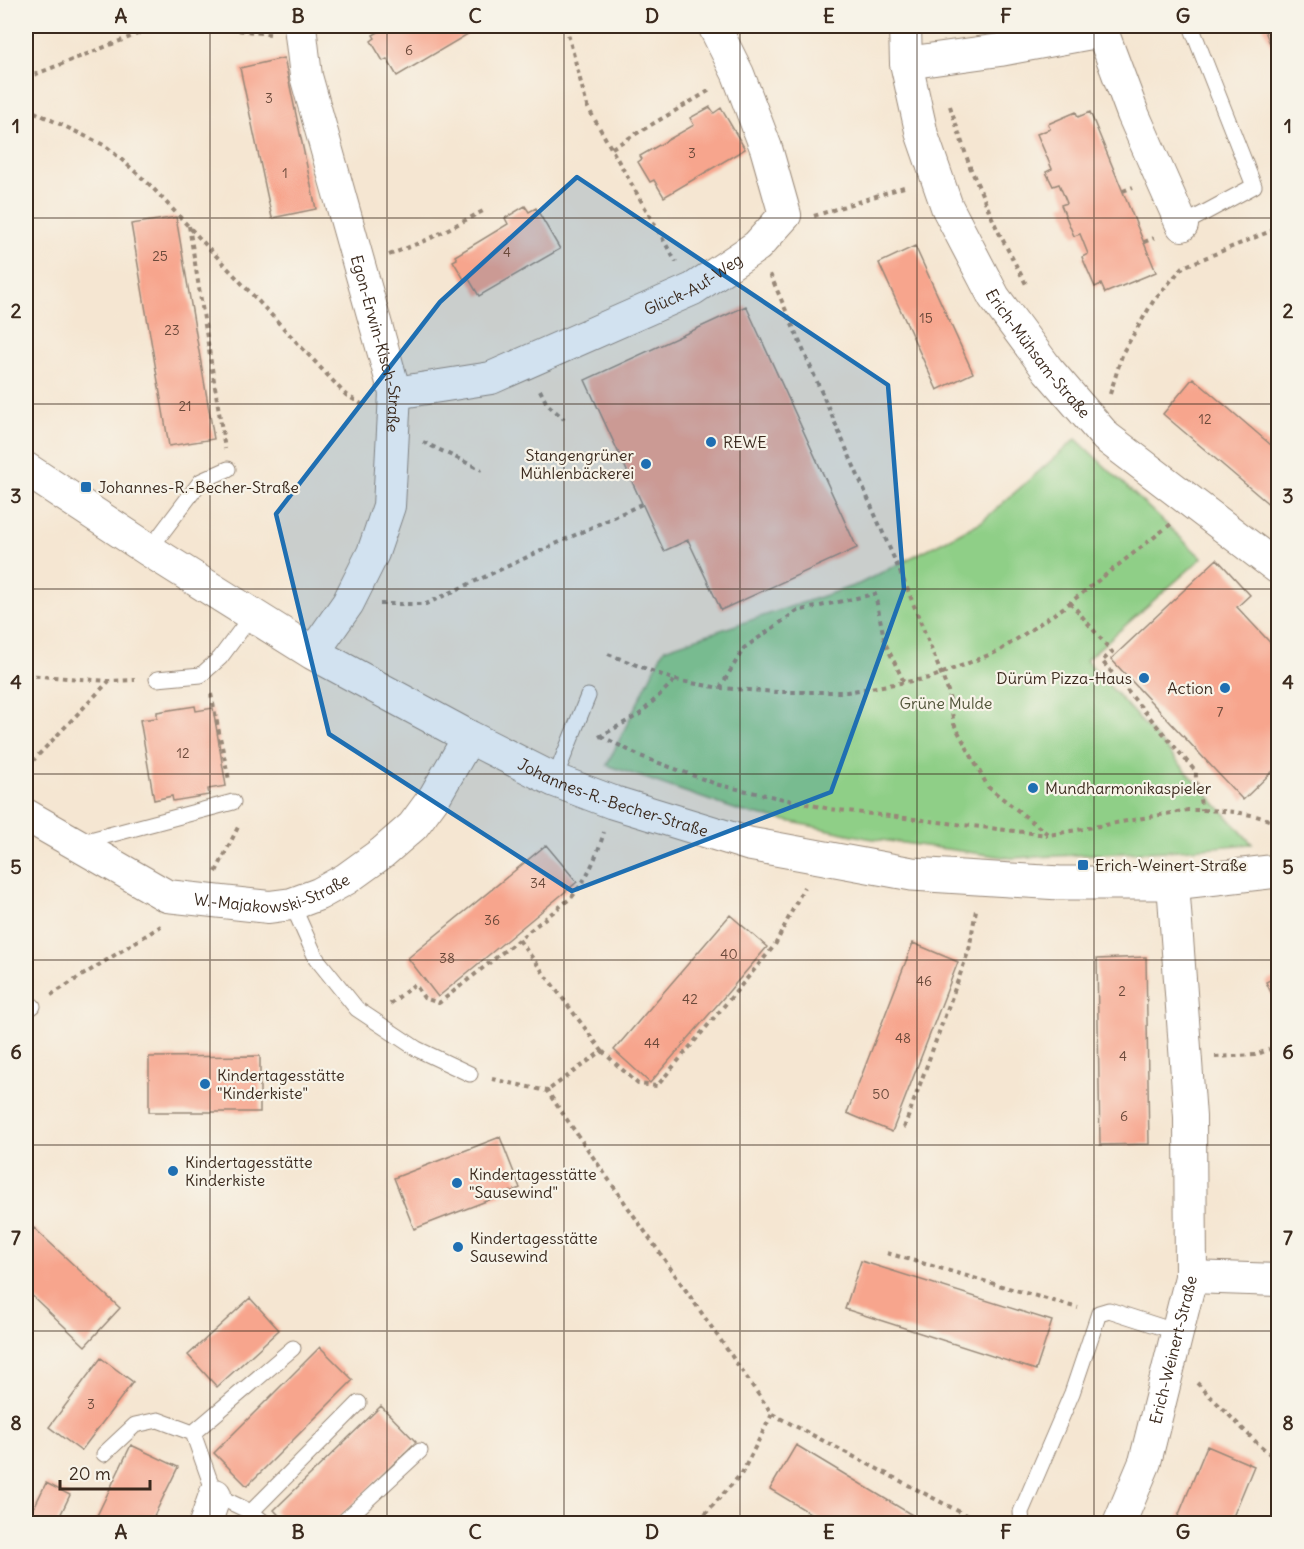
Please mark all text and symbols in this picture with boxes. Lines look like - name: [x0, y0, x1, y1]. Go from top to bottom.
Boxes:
- text: A: [115, 3, 128, 28]
- text: B: [291, 3, 305, 28]
- text: C: [468, 3, 482, 28]
- text: D: [645, 3, 659, 28]
- text: E: [823, 3, 835, 28]
- text: F: [1000, 3, 1012, 28]
- text: G: [1176, 3, 1190, 28]
- house number: 6: [405, 41, 413, 59]
- house number: 3: [265, 89, 273, 107]
- text: 1: [12, 113, 20, 138]
- text: 1: [1284, 113, 1292, 138]
- house number: 3: [688, 144, 696, 162]
- house number: 1: [282, 164, 288, 182]
- house number: 4: [503, 243, 511, 261]
- house number: 25: [152, 247, 168, 265]
- street label: Glück-Auf-Weg: [641, 249, 746, 319]
- street label: Egon-Erwin-Kisch-Straße: [347, 253, 405, 433]
- street label: Erich-Mühsam-Straße: [982, 285, 1095, 422]
- text: 2: [11, 298, 22, 323]
- text: 2: [1283, 298, 1294, 323]
- house number: 15: [919, 309, 933, 327]
- house number: 23: [164, 321, 180, 339]
- house number: 21: [178, 397, 192, 415]
- house number: 12: [1198, 410, 1212, 428]
- place label: REWE: [723, 432, 767, 452]
- marker: REWE: [704, 435, 718, 449]
- place label: Stangengrüner Mühlenbäckerei: [520, 445, 634, 483]
- marker: Stangengrüner Mühlenbäckerei: [639, 457, 653, 471]
- place label: Johannes-R.-Becher-Straße: [98, 477, 299, 497]
- marker: Johannes-R.-Becher-Straße: [79, 480, 93, 494]
- text: 3: [10, 483, 22, 508]
- text: 3: [1282, 483, 1294, 508]
- place label: Dürüm Pizza-Haus: [996, 668, 1132, 688]
- text: 4: [10, 669, 22, 694]
- text: 4: [1282, 669, 1294, 694]
- marker: Dürüm Pizza-Haus: [1137, 671, 1151, 685]
- place label: Action: [1167, 678, 1213, 698]
- marker: Action: [1218, 681, 1232, 695]
- park label: Grüne Mulde: [900, 693, 992, 713]
- house number: 7: [1217, 703, 1224, 721]
- house number: 12: [176, 744, 190, 762]
- street label: Johannes-R.-Becher-Straße: [515, 754, 711, 841]
- place label: Mundharmonikaspieler: [1045, 778, 1212, 798]
- marker: Mundharmonikaspieler: [1026, 781, 1040, 795]
- text: 5: [10, 854, 22, 879]
- text: 5: [1282, 854, 1294, 879]
- place label: Erich-Weinert-Straße: [1095, 855, 1247, 875]
- marker: Erich-Weinert-Straße: [1076, 858, 1090, 872]
- street label: W.-Majakowski-Straße: [193, 869, 353, 917]
- house number: 34: [530, 874, 546, 892]
- house number: 36: [484, 911, 500, 929]
- house number: 40: [720, 945, 738, 963]
- house number: 38: [439, 949, 455, 967]
- house number: 46: [916, 972, 932, 990]
- house number: 2: [1118, 982, 1126, 1000]
- house number: 42: [682, 990, 698, 1008]
- house number: 48: [895, 1029, 911, 1047]
- house number: 44: [644, 1034, 660, 1052]
- text: 6: [10, 1039, 22, 1064]
- text: 6: [1282, 1039, 1294, 1064]
- house number: 4: [1119, 1047, 1127, 1065]
- place label: Kindertagesstätte "Kinderkiste": [217, 1065, 345, 1103]
- marker: Kindertagesstätte "Kinderkiste": [198, 1077, 212, 1091]
- house number: 50: [872, 1085, 890, 1103]
- house number: 6: [1120, 1107, 1128, 1125]
- place label: Kindertagesstätte Kinderkiste: [185, 1152, 313, 1190]
- marker: Kindertagesstätte Kinderkiste: [166, 1164, 180, 1178]
- place label: Kindertagesstätte "Sausewind": [469, 1164, 597, 1202]
- marker: Kindertagesstätte "Sausewind": [450, 1176, 464, 1190]
- text: 7: [11, 1225, 21, 1250]
- text: 7: [1283, 1225, 1293, 1250]
- place label: Kindertagesstätte Sausewind: [470, 1228, 598, 1266]
- marker: Kindertagesstätte Sausewind: [451, 1240, 465, 1254]
- street label: Erich-Weinert-Straße: [1145, 1273, 1201, 1426]
- house number: 3: [87, 1395, 95, 1413]
- text: 8: [10, 1410, 22, 1435]
- text: 8: [1282, 1410, 1294, 1435]
- scale bar: [60, 1453, 150, 1491]
- text: 20 m: [69, 1462, 111, 1485]
- text: A: [115, 1519, 128, 1544]
- text: B: [291, 1519, 305, 1544]
- text: C: [468, 1519, 482, 1544]
- text: D: [645, 1519, 659, 1544]
- text: E: [823, 1519, 835, 1544]
- text: F: [1000, 1519, 1012, 1544]
- text: G: [1176, 1519, 1190, 1544]

